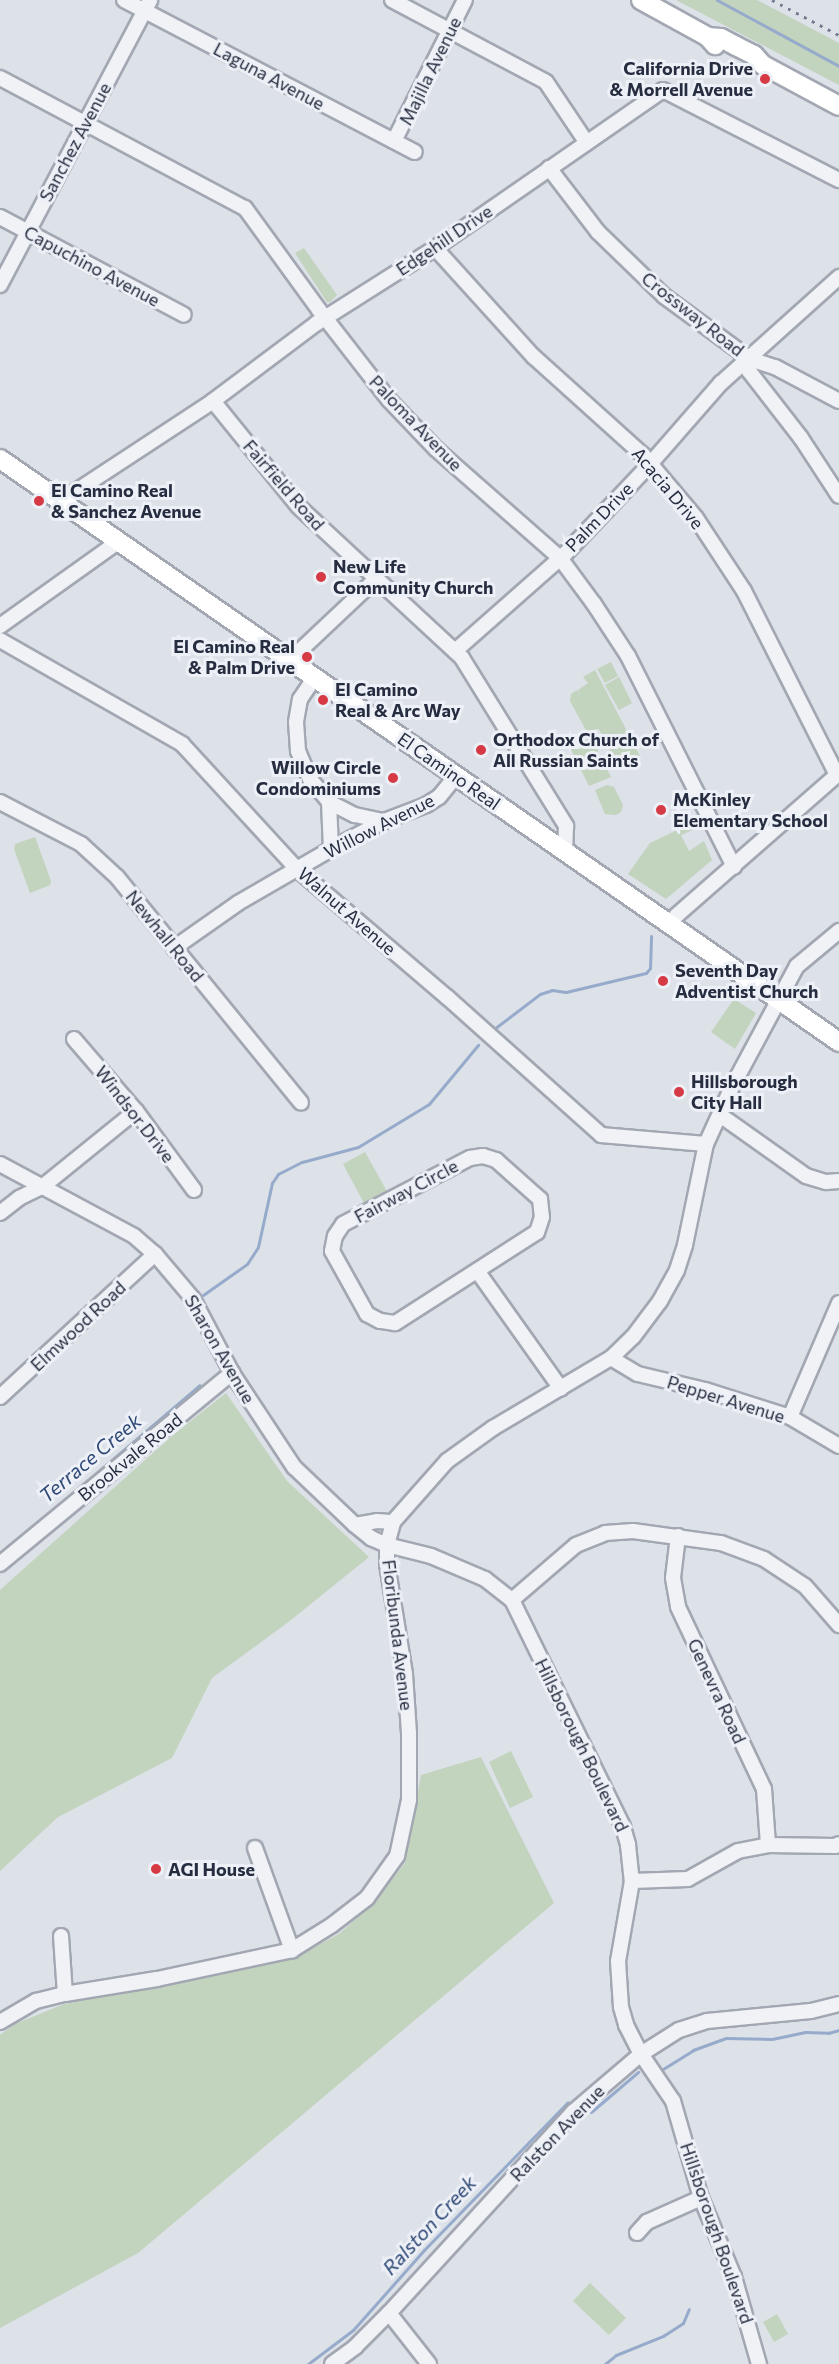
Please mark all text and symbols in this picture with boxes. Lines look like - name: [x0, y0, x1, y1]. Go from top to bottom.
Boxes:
- street label: Majilla Avenue: [394, 13, 466, 129]
- street label: Laguna Avenue: [210, 38, 328, 114]
- place label: California Drive & Morrell Avenue: [609, 58, 753, 100]
- marker: California Drive & Morrell Avenue: [758, 72, 772, 86]
- street label: Sanchez Avenue: [35, 79, 115, 205]
- street label: Edgehill Drive: [392, 200, 496, 280]
- street label: Capuchino Avenue: [20, 221, 164, 311]
- street label: Crossway Road: [637, 267, 749, 361]
- street label: Paloma Avenue: [365, 371, 467, 475]
- street label: Fairfield Road: [239, 435, 329, 535]
- street label: Acacia Drive: [628, 443, 708, 533]
- street label: Palm Drive: [561, 478, 637, 556]
- place label: El Camino Real & Sanchez Avenue: [51, 480, 201, 522]
- marker: El Camino Real & Sanchez Avenue: [32, 494, 46, 508]
- place label: New Life Community Church: [333, 556, 493, 598]
- marker: New Life Community Church: [314, 570, 328, 584]
- place label: El Camino Real & Palm Drive: [173, 636, 295, 678]
- marker: El Camino Real & Palm Drive: [300, 650, 314, 664]
- place label: El Camino Real & Arc Way: [335, 679, 461, 722]
- marker: El Camino Real & Arc Way: [316, 693, 330, 707]
- street label: El Camino Real: [394, 728, 504, 814]
- place label: Orthodox Church of All Russian Saints: [493, 729, 659, 771]
- marker: Orthodox Church of All Russian Saints: [474, 743, 488, 757]
- place label: Willow Circle Condominiums: [256, 757, 381, 800]
- marker: Willow Circle Condominiums: [386, 771, 400, 785]
- street label: Willow Avenue: [320, 789, 438, 863]
- place label: McKinley Elementary School: [673, 789, 828, 832]
- marker: McKinley Elementary School: [654, 803, 668, 817]
- street label: Walnut Avenue: [294, 863, 400, 959]
- street label: Newhall Road: [121, 886, 209, 986]
- place label: Seventh Day Adventist Church: [675, 960, 819, 1002]
- marker: Seventh Day Adventist Church: [656, 974, 670, 988]
- street label: Windsor Drive: [91, 1061, 179, 1167]
- place label: Hillsborough City Hall: [691, 1071, 798, 1114]
- marker: Hillsborough City Hall: [672, 1085, 686, 1099]
- street label: Fairway Circle: [351, 1155, 461, 1227]
- street label: Elmwood Road: [26, 1276, 130, 1376]
- street label: Sharon Avenue: [180, 1291, 260, 1407]
- street label: Pepper Avenue: [665, 1371, 787, 1427]
- water label: Terrace Creek: [34, 1408, 146, 1508]
- street label: Brookvale Road: [74, 1408, 186, 1506]
- street label: Floribunda Avenue: [378, 1558, 418, 1712]
- street label: Genevra Road: [683, 1635, 751, 1747]
- street label: Hillsborough Boulevard: [531, 1655, 633, 1835]
- place label: AGI House: [168, 1858, 255, 1880]
- marker: AGI House: [149, 1862, 163, 1876]
- street label: Ralston Avenue: [506, 2080, 608, 2186]
- street label: Hillsborough Boulevard: [676, 2140, 758, 2326]
- water label: Ralston Creek: [377, 2171, 481, 2279]

